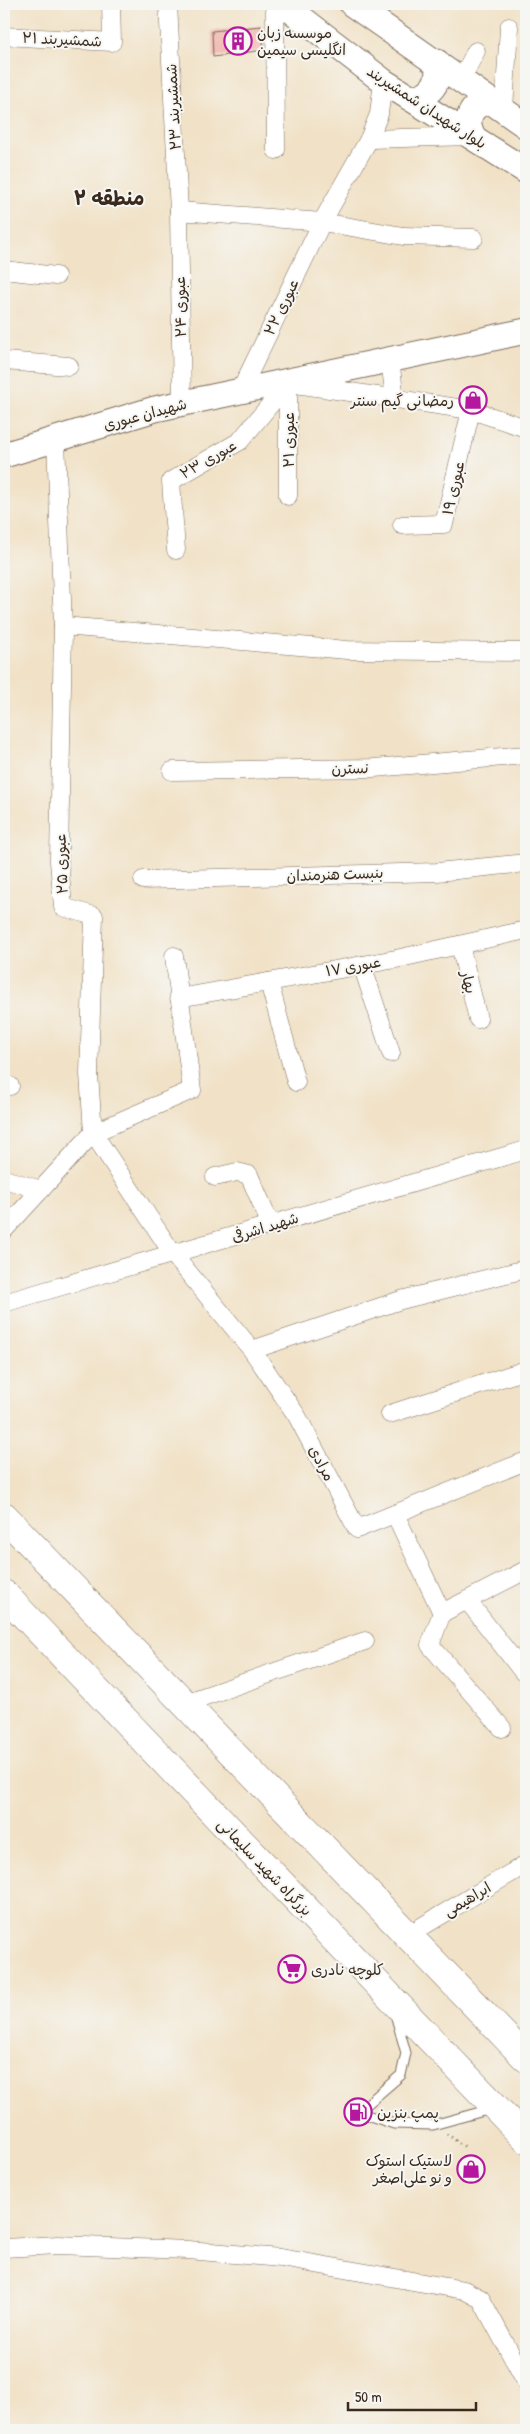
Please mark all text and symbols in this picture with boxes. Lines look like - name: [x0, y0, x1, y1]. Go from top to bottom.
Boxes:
- place label: موسسه زبان انگلیسی سیمین: [257, 22, 346, 60]
- street label: شمشیربند ۲۱: [22, 26, 102, 52]
- building icon: موسسه زبان انگلیسی سیمین: [223, 26, 253, 56]
- street label: بلوار شهیدان شمشیربند: [363, 60, 491, 154]
- street label: شمشیربند ۲۳: [160, 63, 186, 151]
- district label: منطقه ۲: [74, 184, 144, 211]
- street label: عبوری ۲۲: [258, 275, 304, 339]
- street label: عبوری ۲۴: [169, 276, 191, 338]
- shop icon: رمضانی گیم سنتر: [458, 385, 488, 415]
- place label: رمضانی گیم سنتر: [349, 390, 454, 413]
- street label: شهیدان عبوری: [101, 393, 189, 435]
- street label: عبوری ۲۱: [278, 412, 299, 468]
- street label: عبوری ۲۳: [176, 434, 240, 484]
- street label: عبوری ۱۹: [437, 459, 469, 517]
- street label: نسترن: [331, 757, 369, 779]
- street label: عبوری ۲۵: [49, 833, 73, 895]
- street label: بنبست هنرمندان: [286, 862, 384, 886]
- street label: عبوری ۱۷: [324, 951, 382, 981]
- street label: بهار: [456, 967, 482, 996]
- street label: شهید اشرفی: [229, 1207, 301, 1247]
- street label: مرادی: [304, 1441, 340, 1485]
- street label: بزرگراه شهید سلیمانی: [213, 1814, 317, 1920]
- street label: ابراهیمی: [439, 1877, 495, 1921]
- supermarket icon: کلوچه نادری: [277, 1954, 307, 1984]
- place label: کلوچه نادری: [311, 1959, 384, 1980]
- fuel station icon: پمپ بنزین: [343, 2097, 373, 2127]
- place label: پمپ بنزین: [377, 2102, 439, 2123]
- place label: لاستیک استوک و نو علی‌اصغر: [366, 2150, 452, 2188]
- shop icon: لاستیک استوک و نو علی‌اصغر: [456, 2154, 486, 2184]
- scale bar: [348, 2379, 475, 2411]
- text: 50 m: [355, 2386, 382, 2407]

